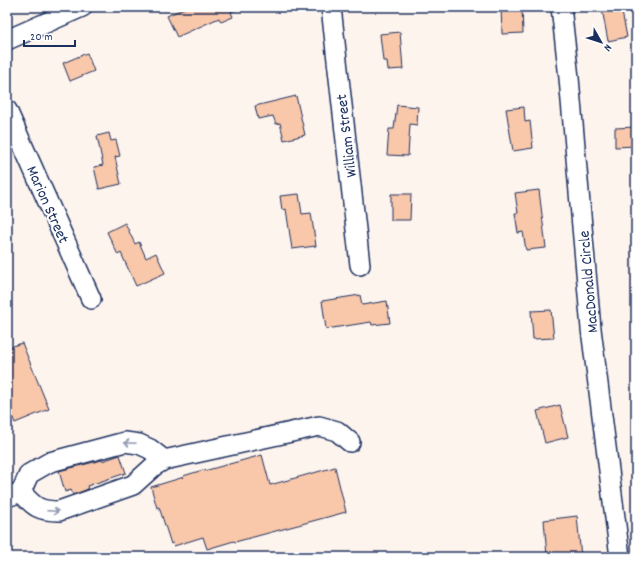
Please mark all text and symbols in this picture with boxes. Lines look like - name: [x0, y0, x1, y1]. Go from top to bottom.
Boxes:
- scale bar: [24, 22, 75, 48]
- north arrow: [581, 22, 621, 62]
- text: 20 m: [30, 29, 53, 46]
- text: N: [599, 40, 615, 55]
- street label: William Street: [331, 93, 364, 179]
- street label: Marion Street: [19, 163, 74, 248]
- street label: MacDonald Circle: [574, 230, 605, 334]
- one-way arrow: [124, 440, 137, 447]
- one-way arrow: [46, 507, 59, 514]

